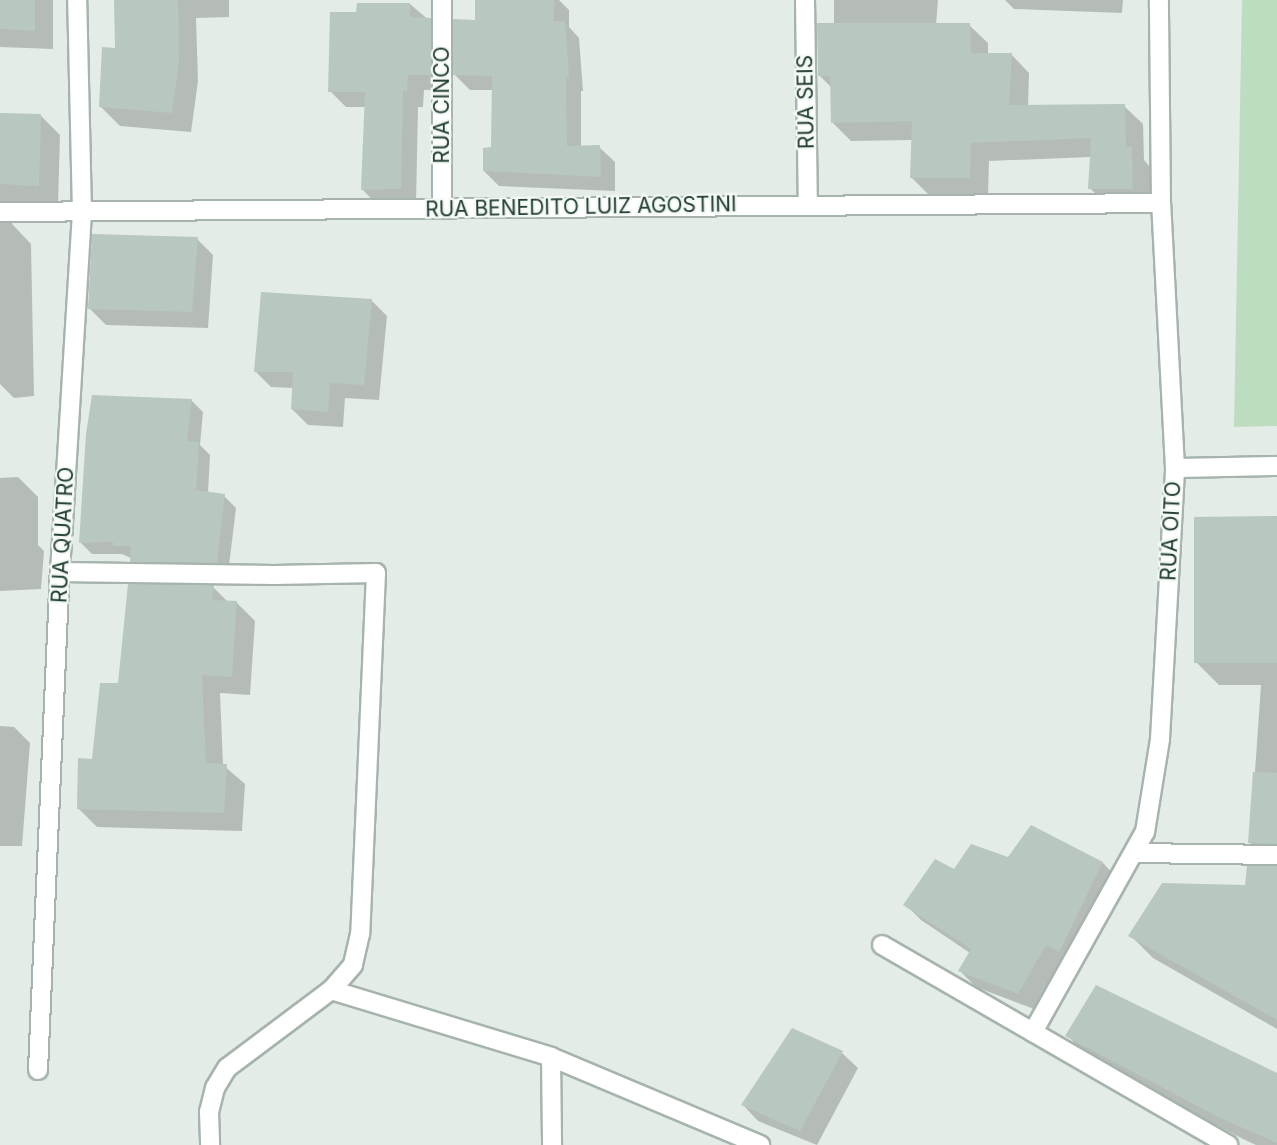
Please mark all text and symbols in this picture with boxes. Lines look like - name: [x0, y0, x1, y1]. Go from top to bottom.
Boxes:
- street label: RUA CINCO: [429, 46, 455, 164]
- street label: RUA SEIS: [793, 55, 819, 149]
- street label: RUA BENEDITO LUIZ AGOSTINI: [425, 192, 737, 222]
- street label: RUA QUATRO: [47, 466, 79, 604]
- street label: RUA OITO: [1156, 481, 1186, 581]

